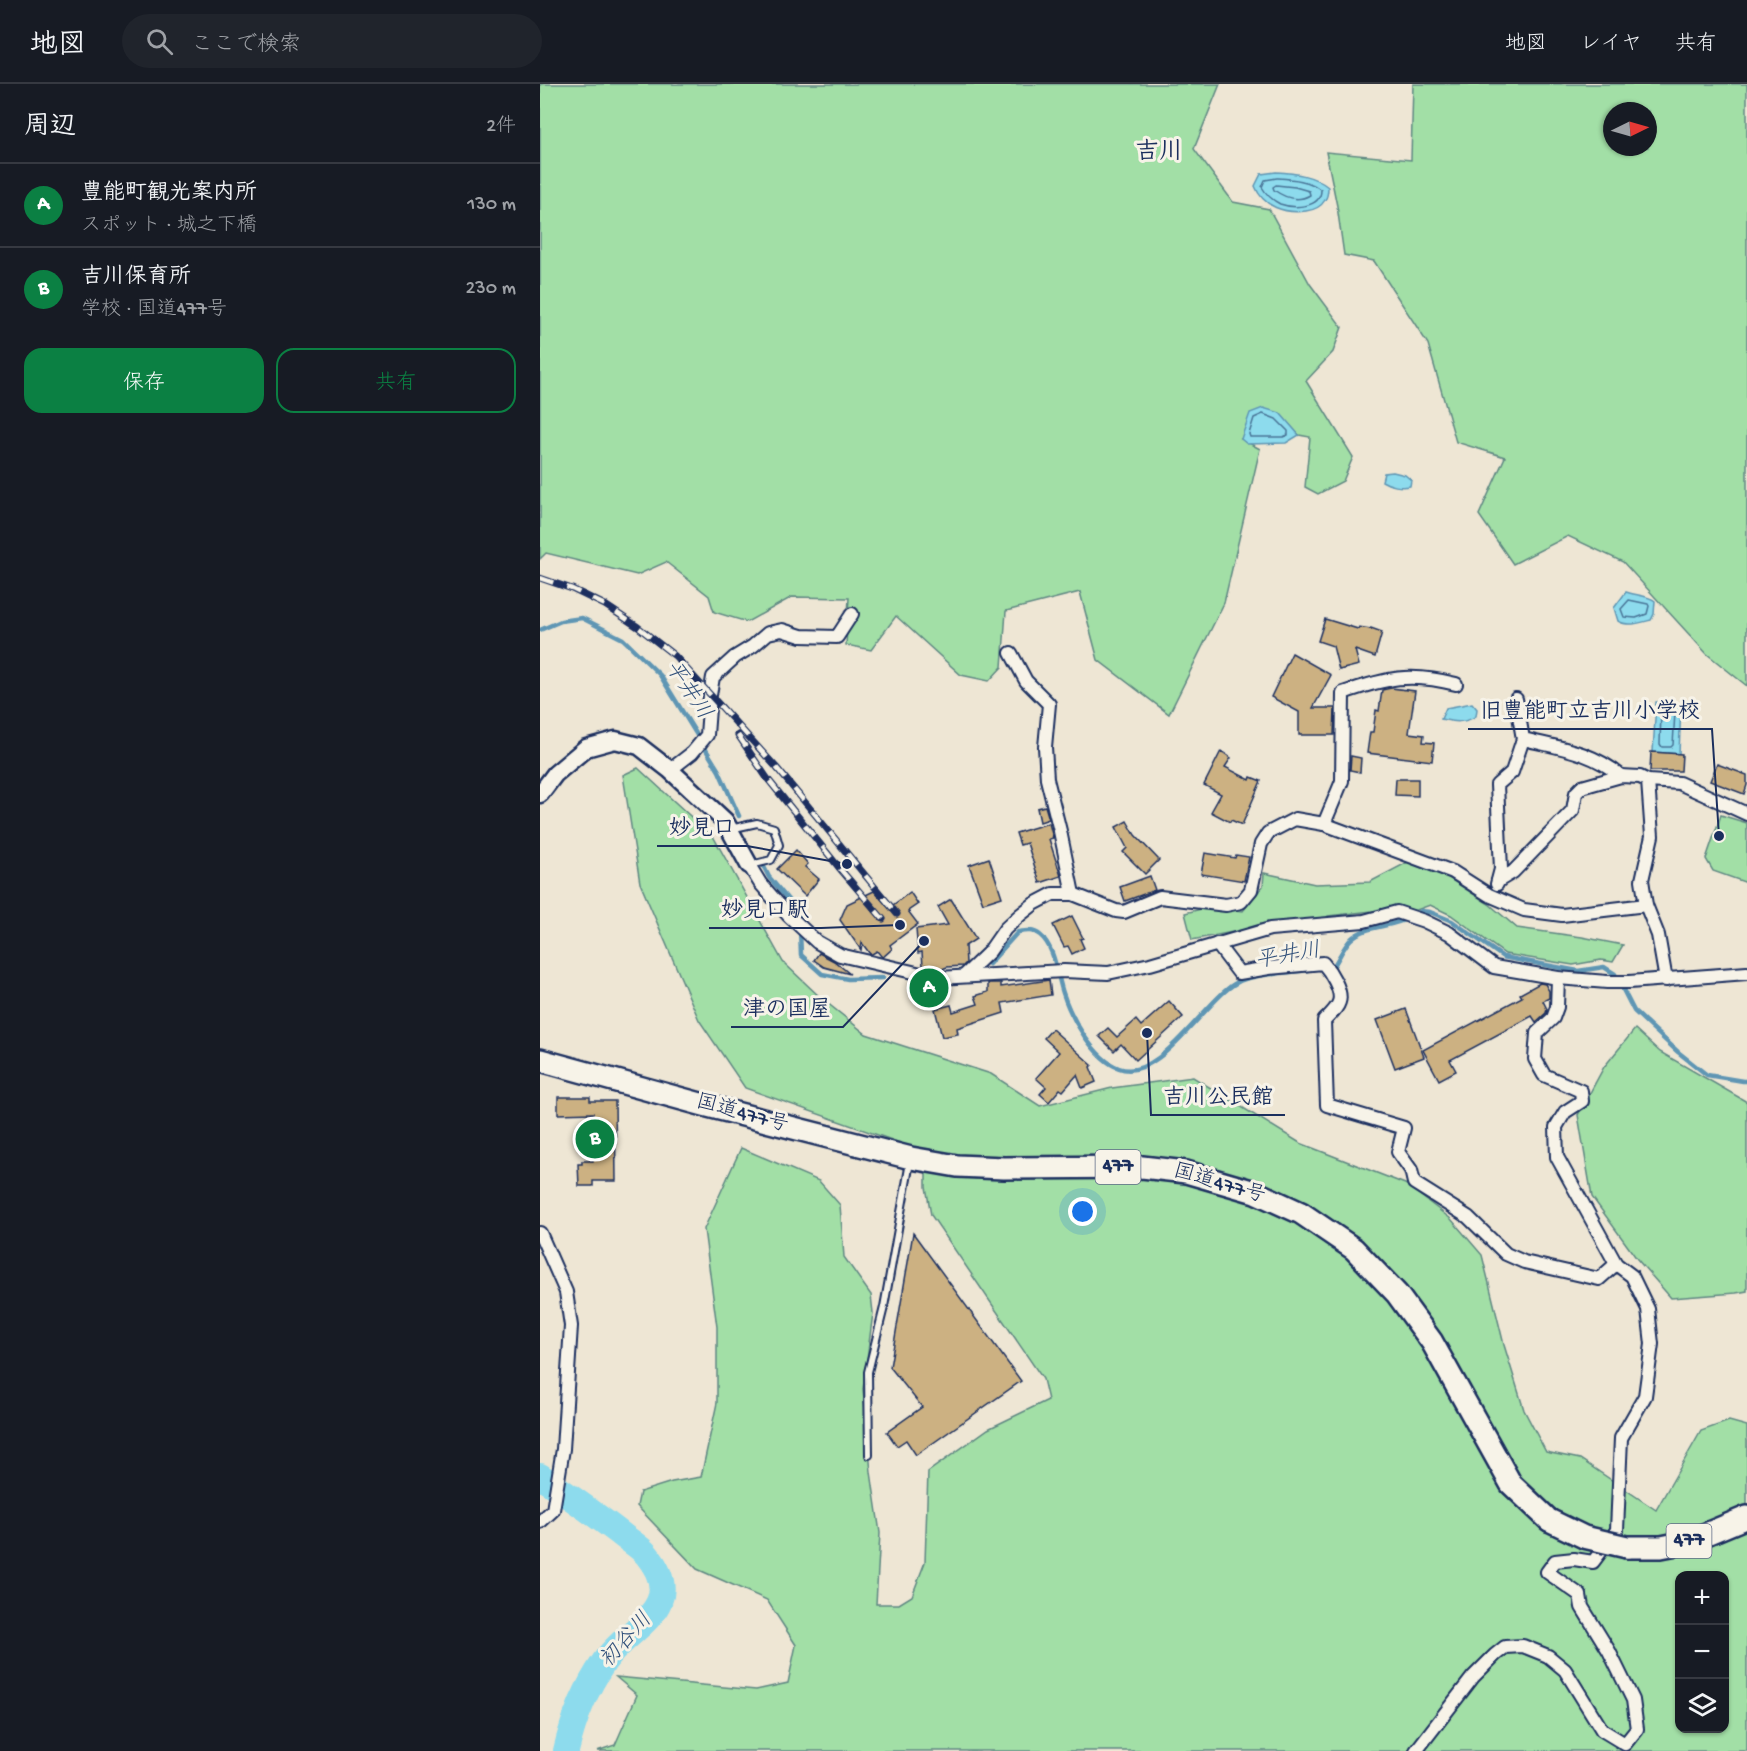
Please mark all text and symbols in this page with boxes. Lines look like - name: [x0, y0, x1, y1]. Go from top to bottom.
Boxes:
- search box: [122, 14, 542, 68]
- icon: search: [143, 25, 176, 58]
- text: 地図: [30, 30, 86, 63]
- text: ここで検索: [191, 33, 301, 59]
- text: 地図: [1505, 33, 1547, 58]
- text: レイヤ: [1580, 33, 1642, 58]
- text: 共有: [1675, 33, 1717, 58]
- north arrow: [1603, 102, 1657, 156]
- text: 周辺: [24, 113, 76, 144]
- text: 2件: [486, 116, 516, 139]
- district label: 吉川: [1135, 138, 1183, 168]
- text: 豊能町観光案内所: [81, 181, 257, 207]
- text: A: [38, 194, 49, 217]
- text: 130 m: [467, 194, 516, 217]
- text: スポット · 城之下橋: [81, 215, 257, 238]
- text: 吉川保育所: [81, 265, 191, 291]
- text: B: [38, 278, 49, 301]
- text: 230 m: [466, 278, 516, 301]
- text: 学校 · 国道477号: [81, 299, 227, 322]
- button: 保存: [24, 348, 264, 413]
- button: 共有: [276, 348, 516, 413]
- water label: 平井川: [658, 656, 717, 726]
- callout: 旧豊能町立吉川小学校: [1468, 689, 1712, 729]
- text: 旧豊能町立吉川小学校: [1480, 699, 1700, 726]
- callout: 妙見口: [657, 806, 747, 846]
- text: 妙見口: [669, 816, 735, 843]
- callout: 妙見口駅: [709, 888, 821, 928]
- text: 妙見口駅: [721, 898, 809, 925]
- water label: 平井川: [1253, 937, 1323, 976]
- pin: A: [910, 966, 948, 1010]
- callout: 津の国屋: [731, 987, 843, 1027]
- text: 津の国屋: [743, 997, 831, 1024]
- callout: 吉川公民館: [1151, 1075, 1285, 1115]
- text: 吉川公民館: [1163, 1085, 1273, 1112]
- street label: 国道477号: [693, 1090, 791, 1139]
- pin: B: [576, 1116, 614, 1162]
- road number: 477: [1096, 1150, 1140, 1184]
- street label: 国道477号: [1170, 1159, 1268, 1210]
- your location: [1068, 1197, 1097, 1226]
- road number: 477: [1666, 1524, 1712, 1558]
- map controls: [1675, 1571, 1729, 1733]
- button: +: [1675, 1571, 1729, 1625]
- water label: 初谷川: [595, 1607, 659, 1674]
- button: −: [1675, 1625, 1729, 1679]
- button: layers: [1675, 1679, 1729, 1733]

